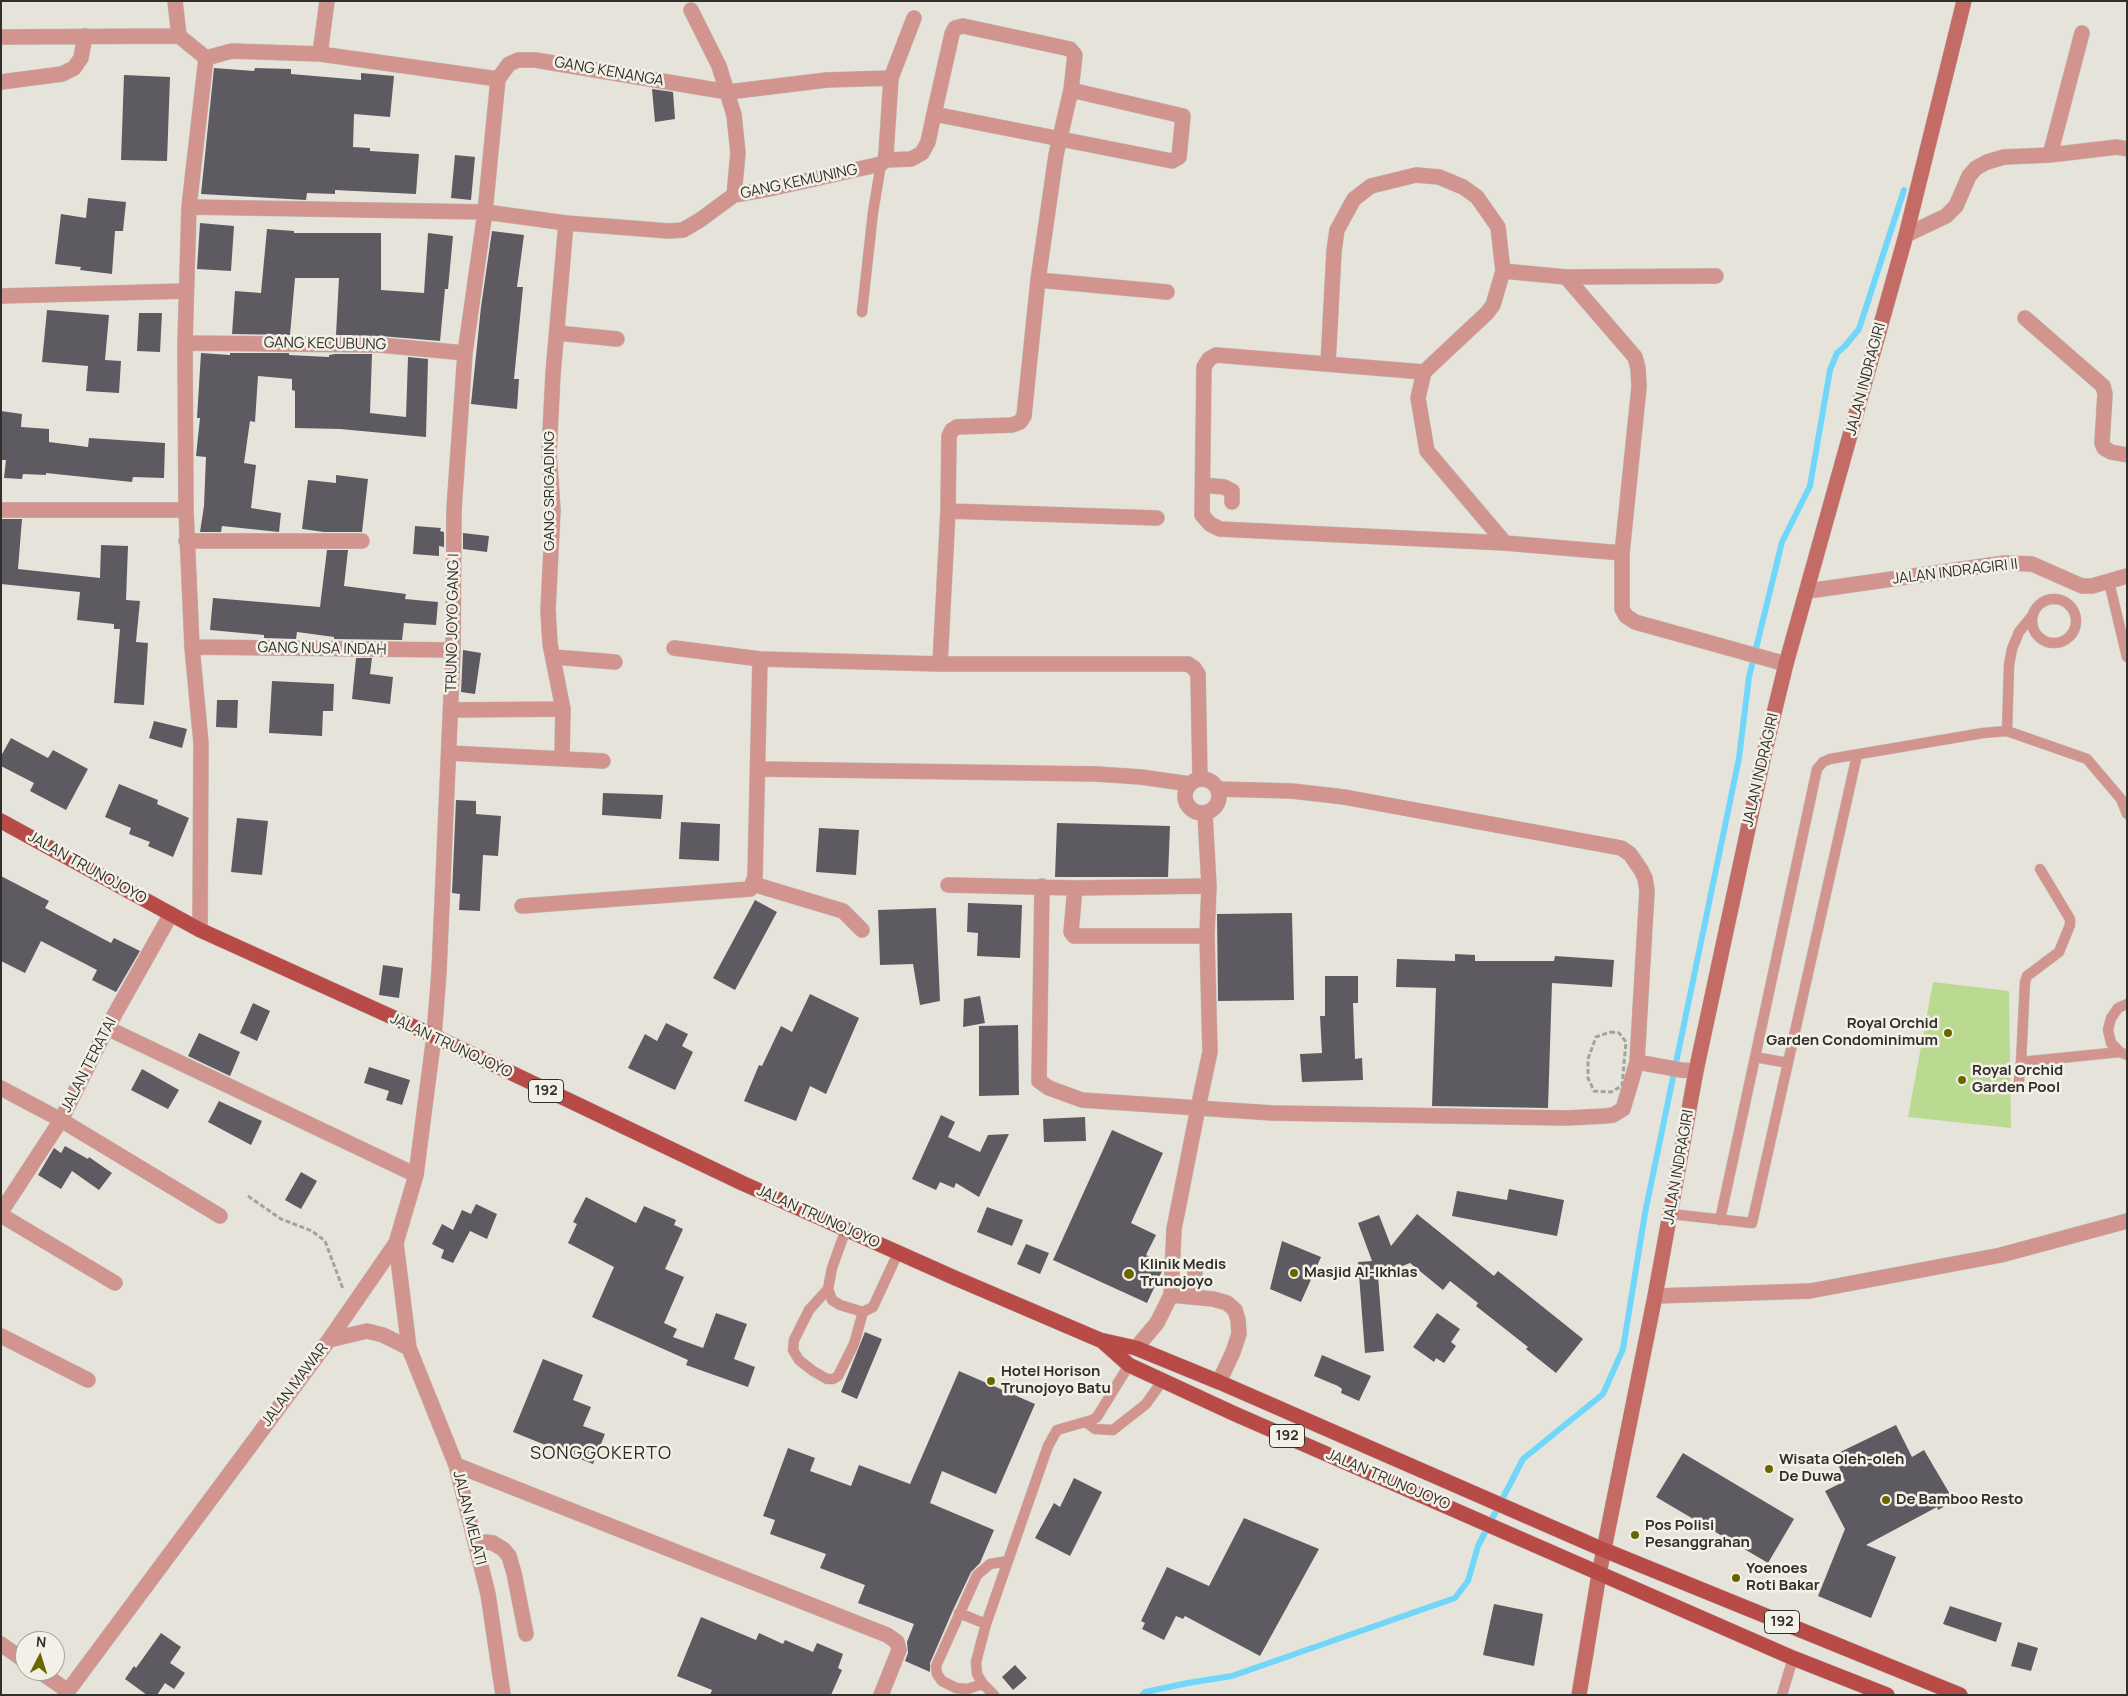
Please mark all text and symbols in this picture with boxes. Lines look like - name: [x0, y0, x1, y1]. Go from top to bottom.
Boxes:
- street label: GANG KENANGA: [553, 54, 665, 90]
- street label: GANG KEMUNING: [739, 161, 859, 203]
- street label: JALAN INDRAGIRI: [1842, 321, 1890, 437]
- street label: GANG KECUBUNG: [264, 334, 386, 354]
- street label: GANG SRIGADING: [541, 431, 559, 551]
- street label: TRUNO JOYO GANG I: [443, 553, 463, 693]
- street label: JALAN INDRAGIRI II: [1891, 555, 2019, 589]
- street label: GANG NUSA INDAH: [257, 639, 387, 659]
- street label: JALAN INDRAGIRI: [1739, 711, 1783, 829]
- street label: JALAN TRUNOJOYO: [25, 828, 149, 908]
- street label: JALAN TRUNOJOYO: [387, 1010, 515, 1082]
- street label: JALAN TERATAI: [57, 1015, 121, 1115]
- place label: Royal Orchid Garden Condominimum: [1766, 1015, 1938, 1050]
- marker: Royal Orchid Garden Condominimum: [1942, 1027, 1954, 1039]
- place label: Royal Orchid Garden Pool: [1972, 1062, 2063, 1097]
- marker: Royal Orchid Garden Pool: [1956, 1074, 1968, 1086]
- road number: 192: [528, 1080, 564, 1102]
- street label: JALAN INDRAGIRI: [1660, 1108, 1698, 1226]
- street label: JALAN TRUNOJOYO: [754, 1182, 882, 1252]
- place label: Klinik Medis Trunojoyo: [1140, 1256, 1226, 1291]
- place label: Masjid Al-Ikhlas: [1304, 1264, 1418, 1282]
- marker: Klinik Medis Trunojoyo: [1122, 1267, 1136, 1281]
- marker: Masjid Al-Ikhlas: [1288, 1267, 1300, 1279]
- street label: JALAN MAWAR: [258, 1340, 332, 1430]
- place label: Hotel Horison Trunojoyo Batu: [1001, 1363, 1111, 1398]
- marker: Hotel Horison Trunojoyo Batu: [985, 1375, 997, 1387]
- road number: 192: [1270, 1424, 1304, 1448]
- district label: SONGGOKERTO: [529, 1443, 673, 1465]
- street label: JALAN TRUNOJOYO: [1323, 1446, 1453, 1514]
- place label: Wisata Oleh-oleh De Duwa: [1779, 1451, 1904, 1486]
- marker: Wisata Oleh-oleh De Duwa: [1763, 1463, 1775, 1475]
- street label: JALAN MELATI: [449, 1469, 489, 1567]
- place label: De Bamboo Resto: [1896, 1491, 2023, 1509]
- marker: De Bamboo Resto: [1880, 1494, 1892, 1506]
- place label: Pos Polisi Pesanggrahan: [1645, 1517, 1750, 1552]
- marker: Pos Polisi Pesanggrahan: [1629, 1529, 1641, 1541]
- place label: Yoenoes Roti Bakar: [1746, 1560, 1820, 1595]
- marker: Yoenoes Roti Bakar: [1730, 1572, 1742, 1584]
- road number: 192: [1764, 1610, 1800, 1634]
- north arrow: [15, 1631, 65, 1681]
- text: N: [35, 1632, 47, 1651]

